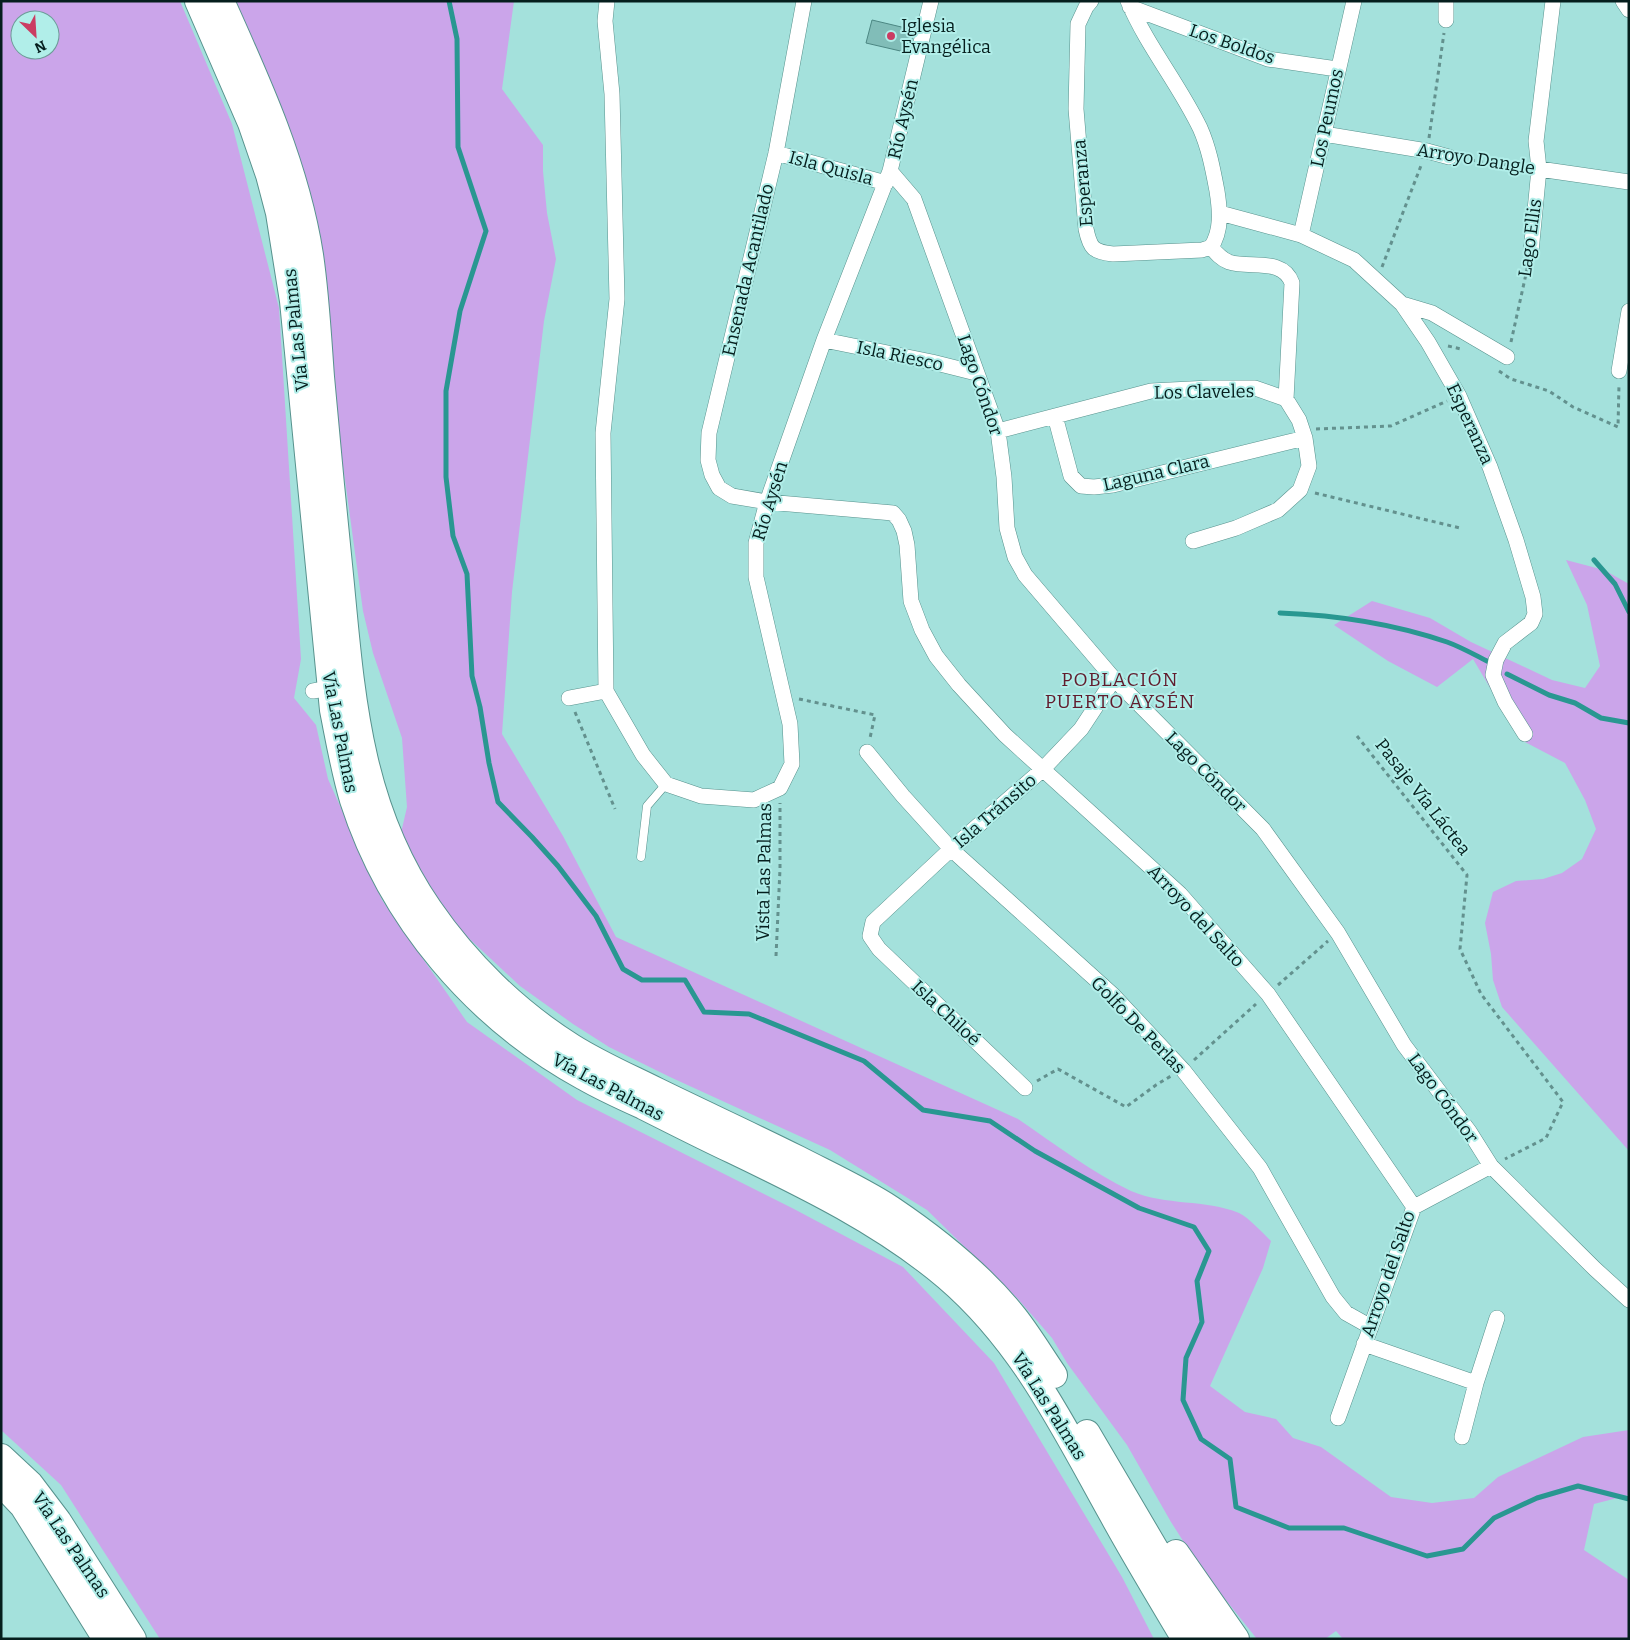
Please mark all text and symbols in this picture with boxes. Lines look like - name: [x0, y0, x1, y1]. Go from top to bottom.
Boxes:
- north arrow: [10, 10, 60, 60]
- place label: Iglesia Evangélica: [901, 15, 991, 58]
- street label: Los Boldos: [1186, 19, 1278, 69]
- marker: Iglesia Evangélica: [885, 30, 897, 42]
- text: N: [32, 36, 49, 56]
- street label: Los Peumos: [1306, 67, 1348, 169]
- street label: Río Aysén: [883, 76, 923, 161]
- street label: Esperanza: [1068, 138, 1098, 227]
- street label: Arroyo Dangle: [1415, 139, 1537, 179]
- street label: Isla Quisla: [786, 146, 876, 190]
- street label: Ensenada Acantilado: [717, 182, 779, 358]
- street label: Lago Ellis: [1514, 197, 1546, 279]
- street label: Vía Las Palmas: [279, 268, 313, 392]
- street label: Lago Cóndor: [952, 332, 1008, 438]
- street label: Isla Riesco: [855, 336, 945, 376]
- street label: Los Claveles: [1154, 380, 1254, 404]
- street label: Esperanza: [1442, 380, 1498, 468]
- street label: Laguna Clara: [1101, 450, 1212, 496]
- street label: Río Aysén: [748, 458, 793, 543]
- district label: POBLACIÓN PUERTO AYSÉN: [1045, 668, 1195, 713]
- street label: Vía Las Palmas: [317, 669, 363, 795]
- street label: Lago Cóndor: [1161, 727, 1251, 817]
- street label: Pasaje Vía Láctea: [1371, 734, 1475, 860]
- street label: Isla Tránsito: [949, 769, 1041, 853]
- street label: Vista Las Palmas: [752, 803, 776, 941]
- street label: Arroyo del Salto: [1143, 860, 1249, 972]
- street label: Golfo De Perlas: [1086, 972, 1190, 1078]
- street label: Isla Chiloé: [907, 976, 985, 1050]
- street label: Vía Las Palmas: [548, 1048, 668, 1126]
- street label: Lago Cóndor: [1403, 1049, 1483, 1147]
- street label: Arroyo del Salto: [1356, 1208, 1420, 1340]
- street label: Vía Las Palmas: [1007, 1348, 1091, 1464]
- street label: Vía Las Palmas: [27, 1488, 115, 1602]

